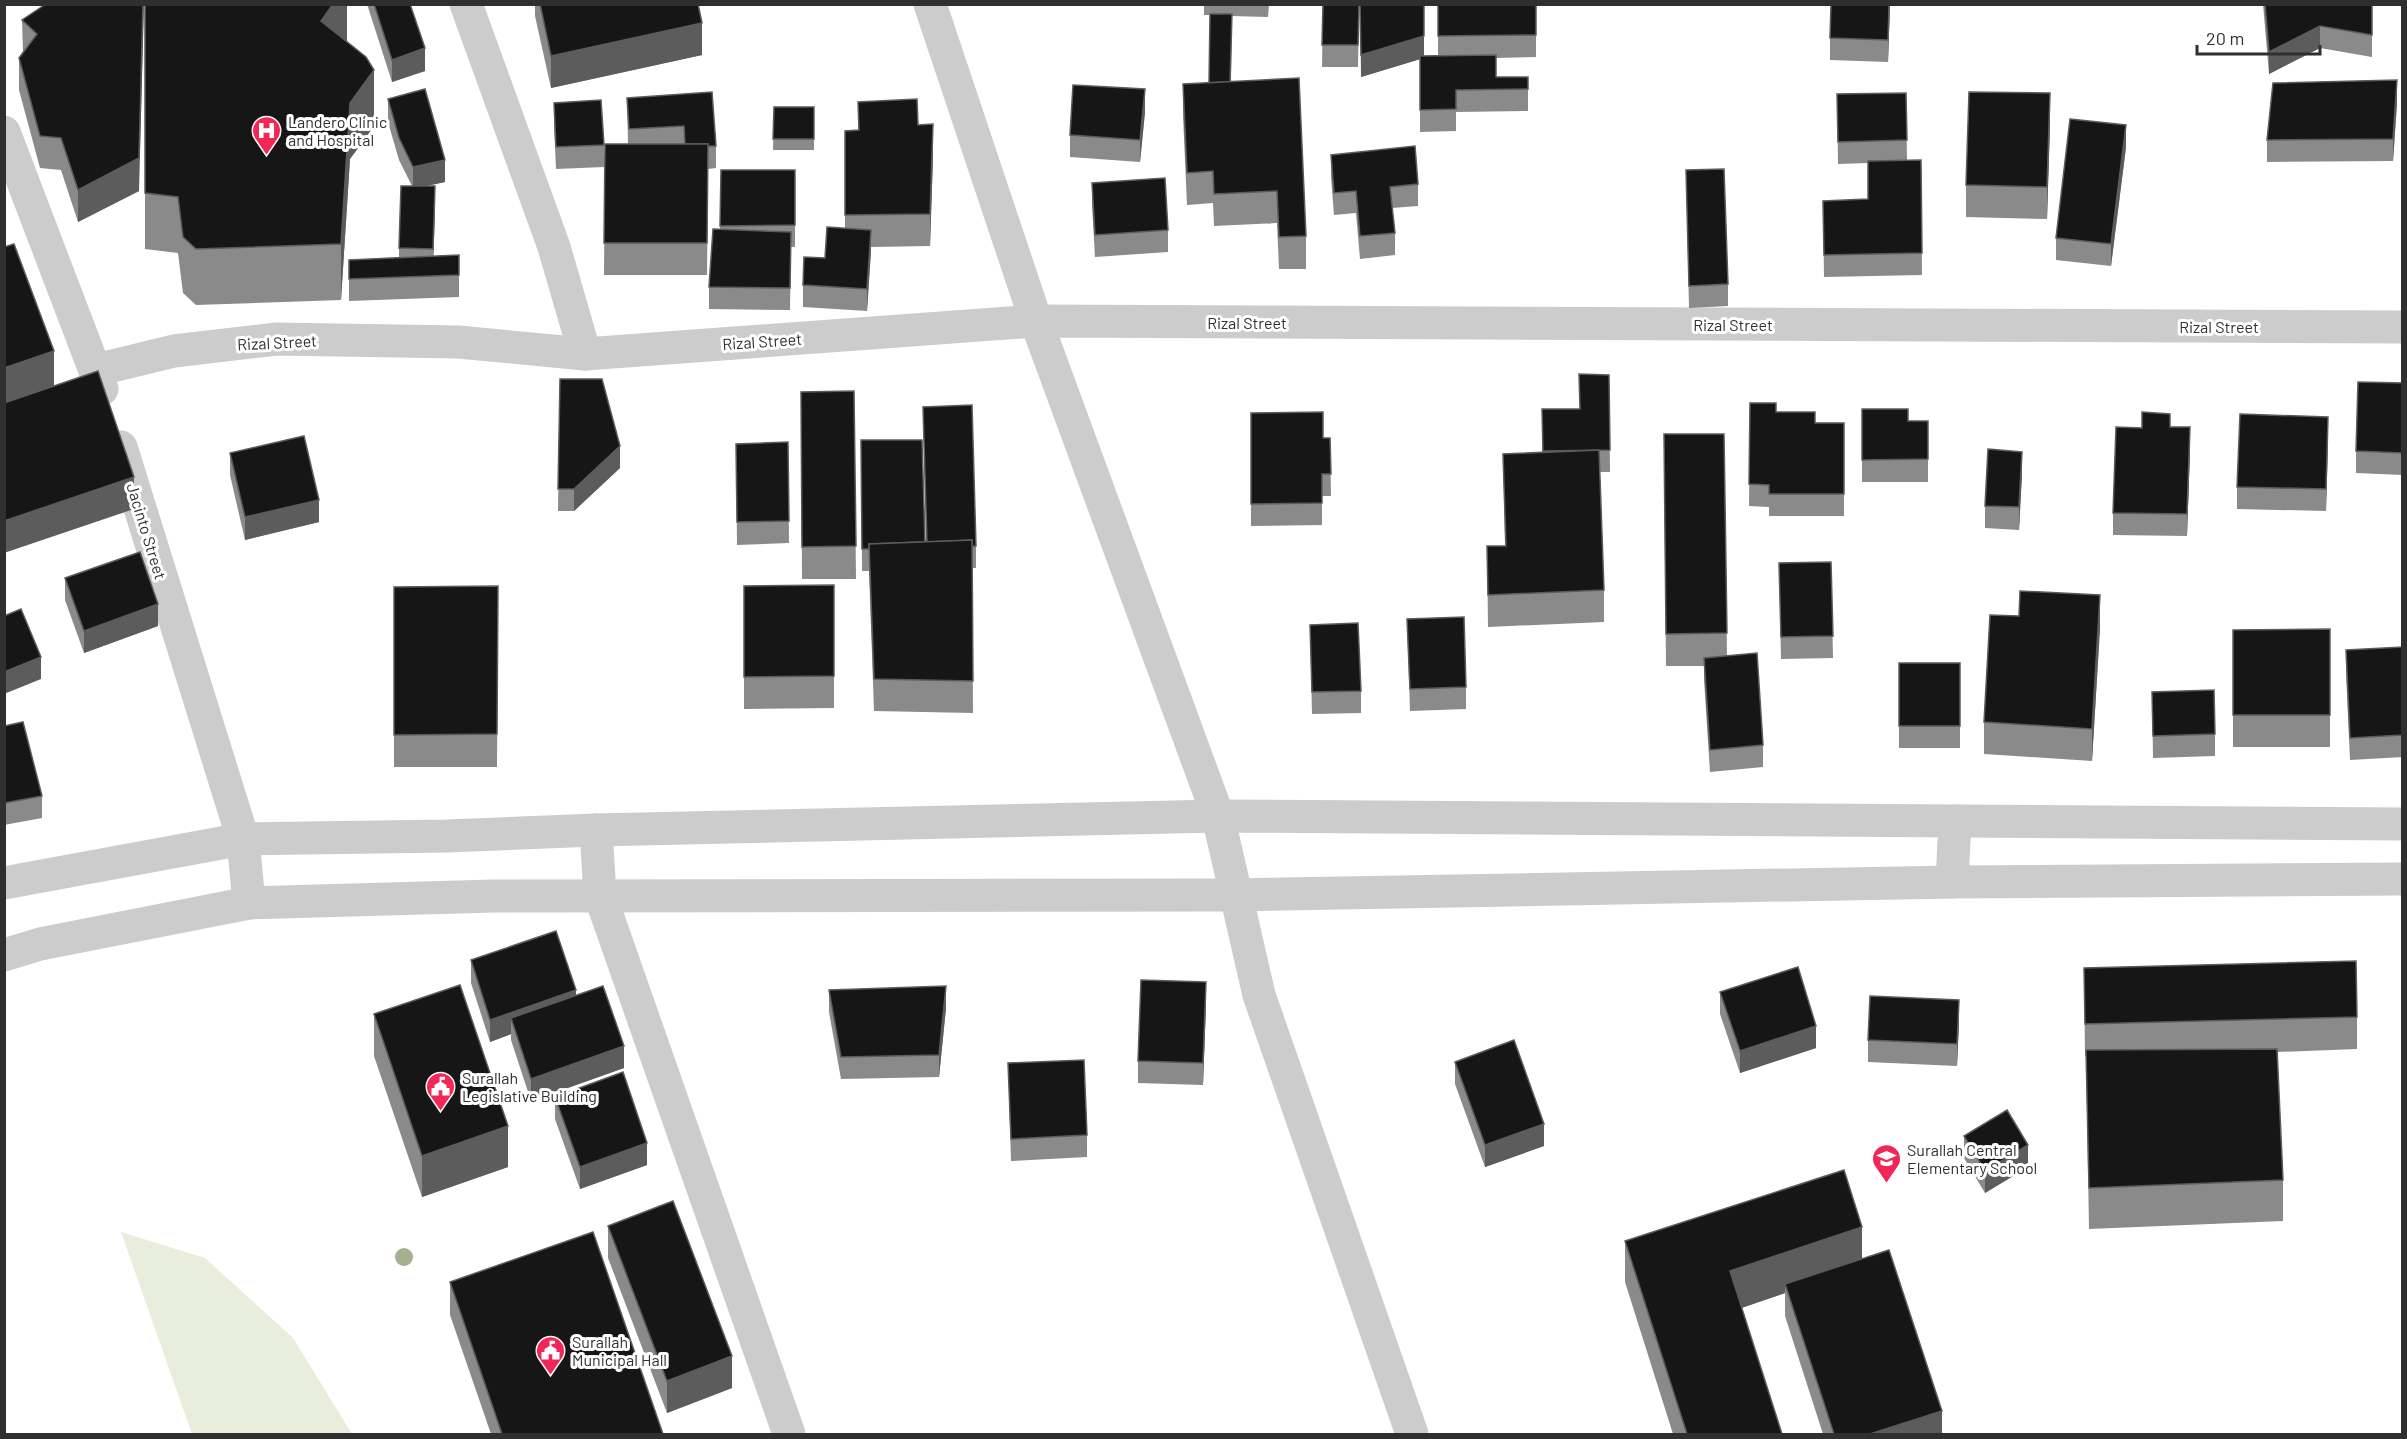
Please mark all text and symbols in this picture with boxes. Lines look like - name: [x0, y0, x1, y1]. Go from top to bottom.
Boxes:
- scale bar: [2197, 18, 2320, 56]
- text: 20 m: [2206, 27, 2244, 49]
- place label: Landero Clinic and Hospital: [288, 112, 387, 149]
- hospital icon: Landero Clinic and Hospital: [251, 114, 283, 156]
- street label: Rizal Street: [1207, 313, 1287, 332]
- street label: Rizal Street: [1693, 315, 1773, 334]
- street label: Rizal Street: [2179, 317, 2259, 336]
- street label: Rizal Street: [722, 329, 802, 353]
- street label: Rizal Street: [237, 330, 317, 354]
- street label: Jacinto Street: [123, 481, 171, 581]
- place label: Surallah Legislative Building: [462, 1068, 597, 1105]
- public building icon: Surallah Legislative Building: [425, 1070, 457, 1112]
- place label: Surallah Central Elementary School: [1907, 1140, 2037, 1177]
- school or university icon: Surallah Central Elementary School: [1870, 1142, 1902, 1184]
- place label: Surallah Municipal Hall: [572, 1332, 667, 1369]
- public building icon: Surallah Municipal Hall: [535, 1334, 567, 1376]

